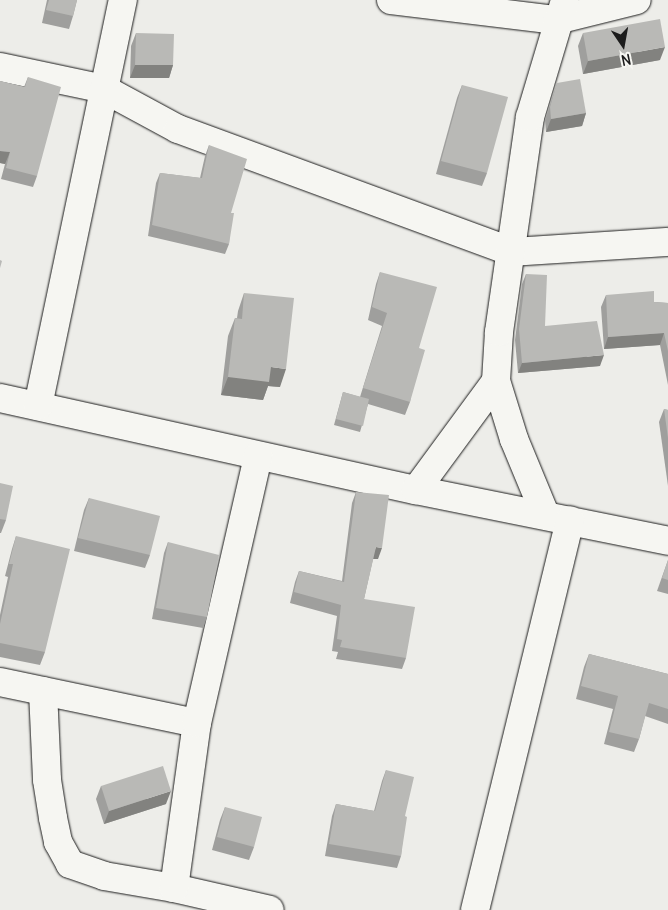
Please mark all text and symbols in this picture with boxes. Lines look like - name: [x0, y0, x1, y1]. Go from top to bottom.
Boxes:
- north arrow: [598, 20, 648, 70]
- text: N: [620, 50, 633, 69]

